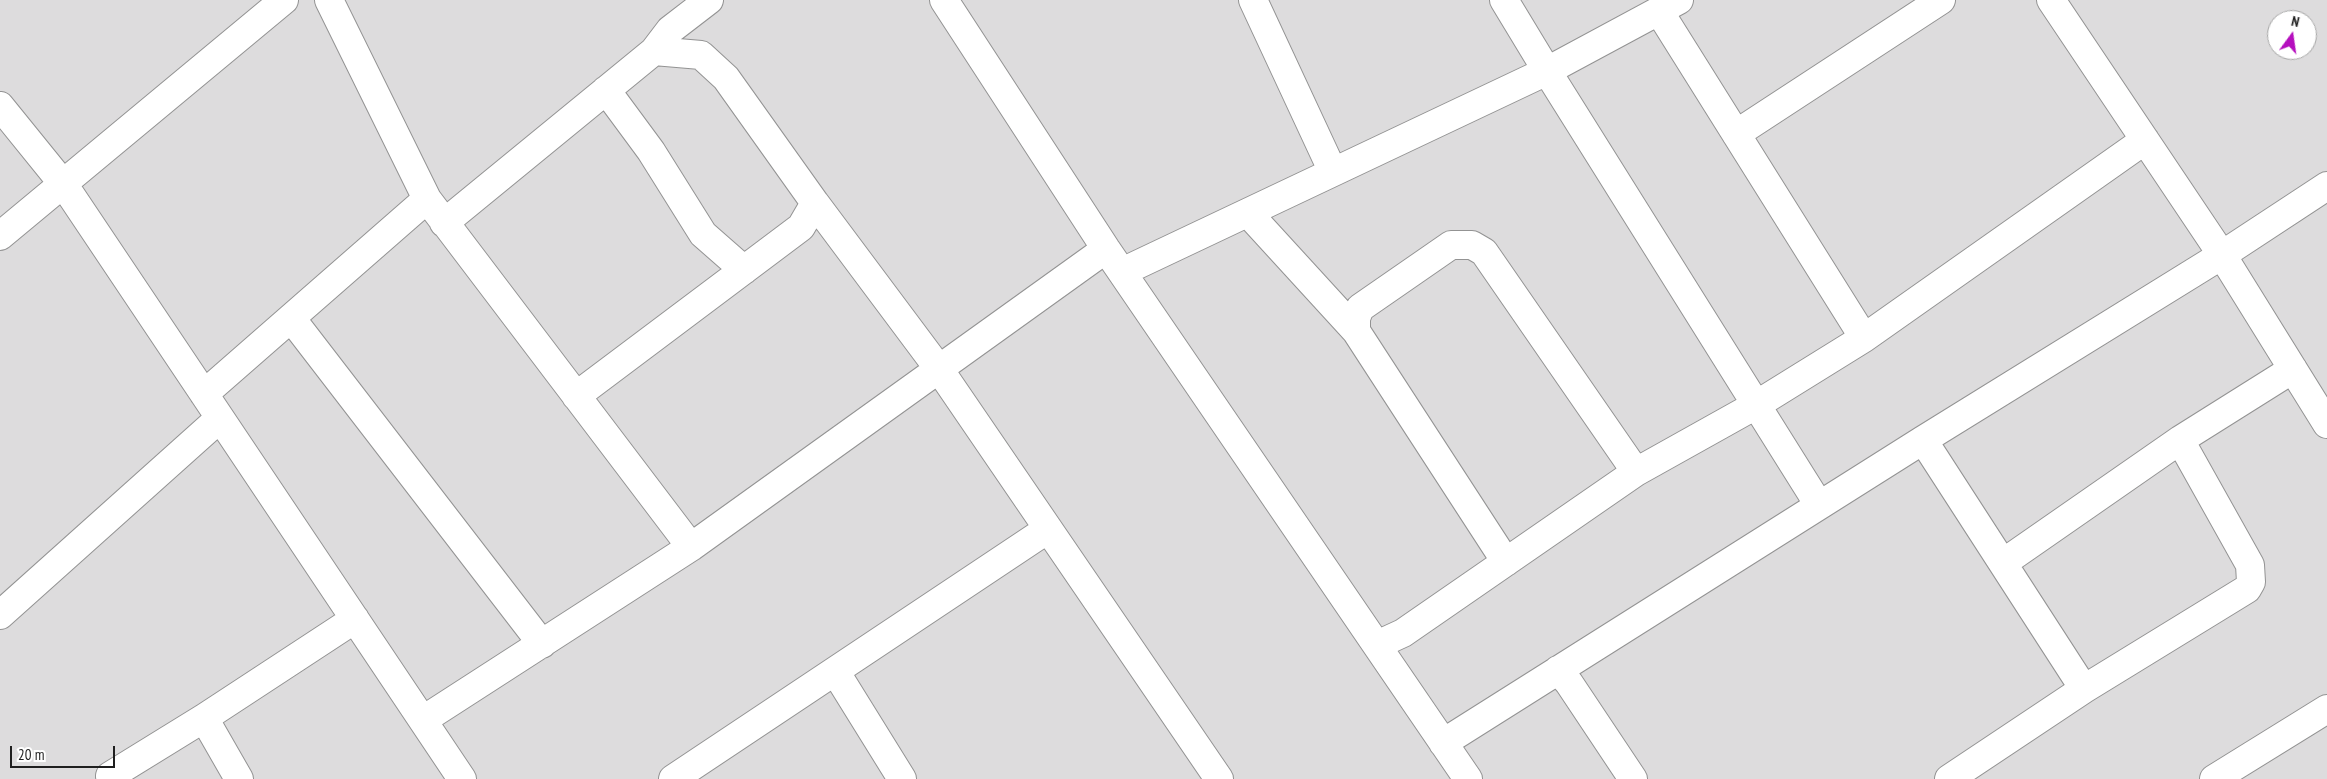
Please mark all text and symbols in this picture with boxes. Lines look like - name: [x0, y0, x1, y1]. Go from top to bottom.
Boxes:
- north arrow: [2267, 10, 2317, 60]
- text: N: [2290, 12, 2301, 31]
- scale bar: [12, 736, 118, 768]
- text: 20 m: [18, 745, 44, 764]

